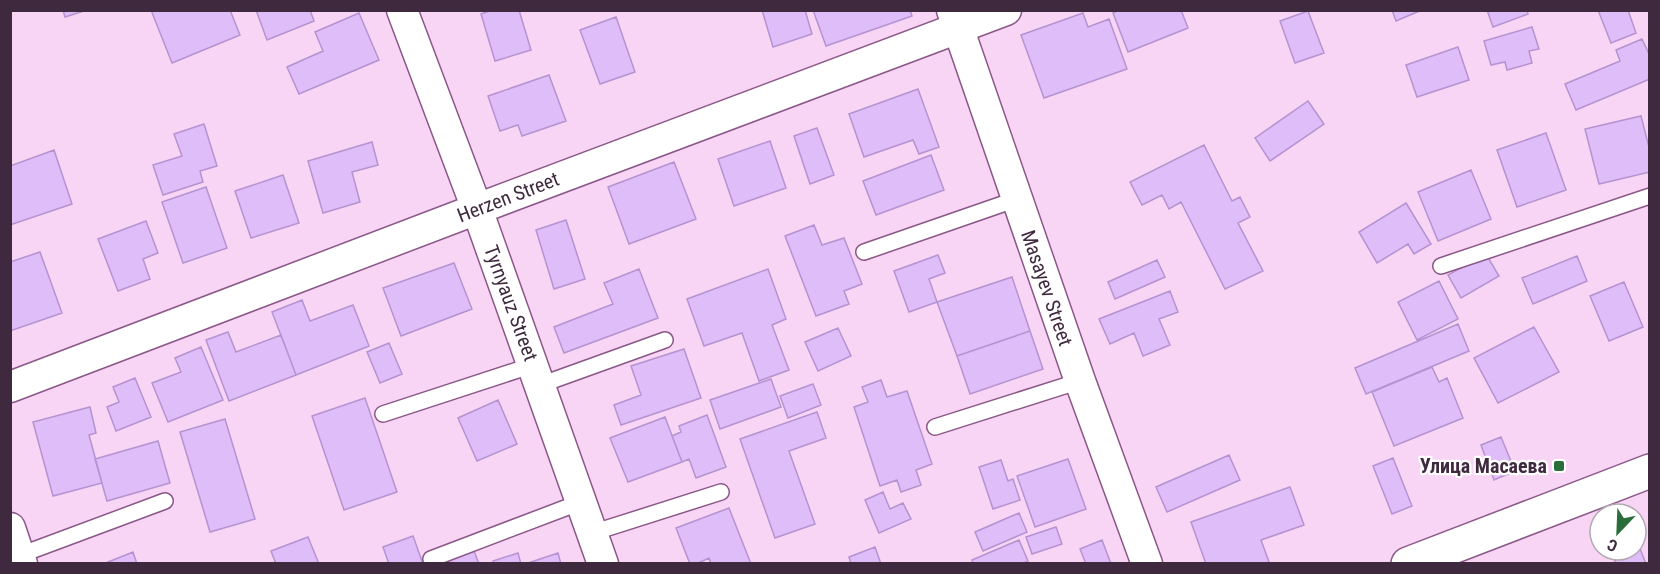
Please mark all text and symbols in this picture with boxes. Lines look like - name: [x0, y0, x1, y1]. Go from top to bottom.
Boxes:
- street label: Herzen Street: [454, 167, 562, 227]
- street label: Masayev Street: [1016, 227, 1078, 349]
- street label: Tyrnyauz Street: [479, 242, 543, 364]
- place label: Улица Масаева: [1420, 454, 1547, 478]
- marker: Улица Масаева: [1552, 459, 1566, 473]
- north arrow: [1588, 502, 1648, 562]
- text: С: [1604, 535, 1620, 556]

